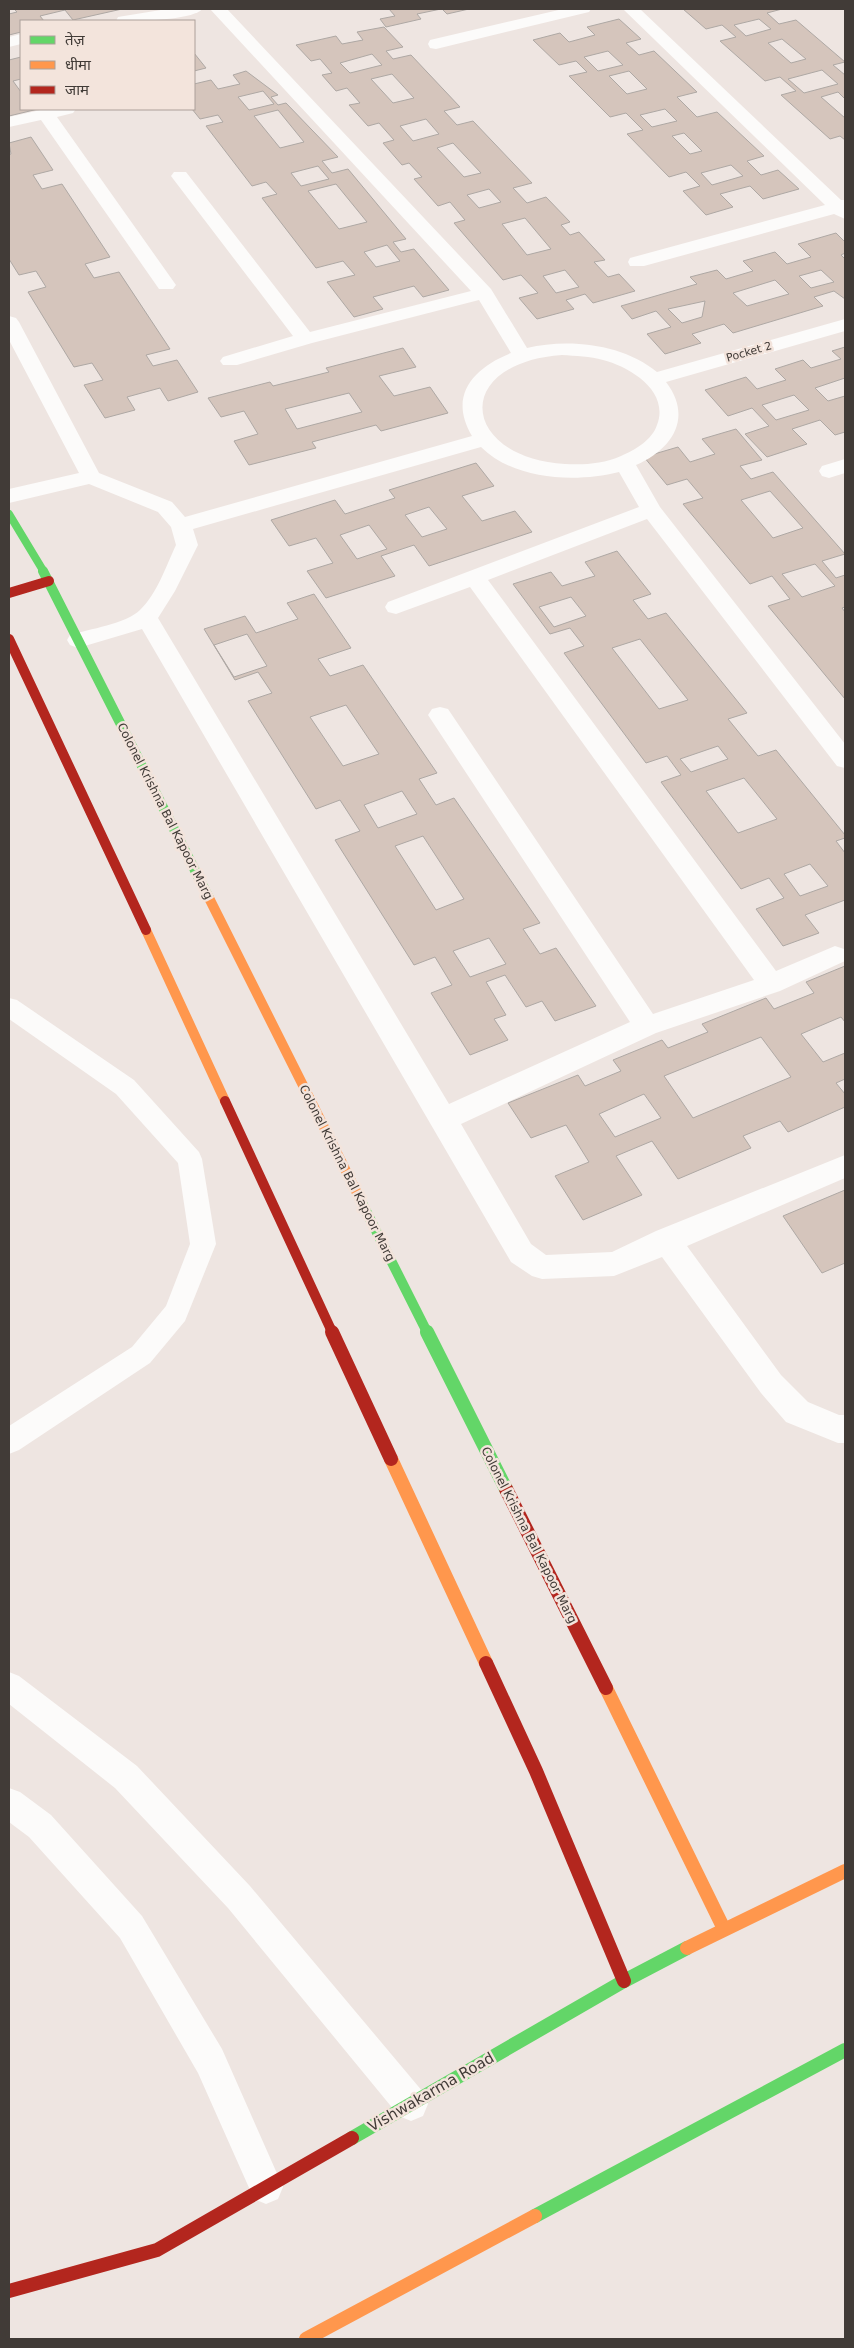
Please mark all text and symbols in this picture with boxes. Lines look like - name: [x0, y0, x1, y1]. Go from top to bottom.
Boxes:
- legend: [20, 20, 195, 110]
- text: तेज़: [65, 31, 86, 49]
- text: धीमा: [65, 56, 92, 74]
- text: जाम: [65, 81, 90, 99]
- street label: Pocket 2: [725, 339, 773, 365]
- street label: Colonel Krishna Bal Kapoor Marg: [114, 720, 216, 902]
- street label: Colonel Krishna Bal Kapoor Marg: [296, 1082, 398, 1264]
- street label: Colonel Krishna Bal Kapoor Marg: [478, 1444, 580, 1626]
- street label: Vishwakarma Road: [365, 2049, 497, 2135]

